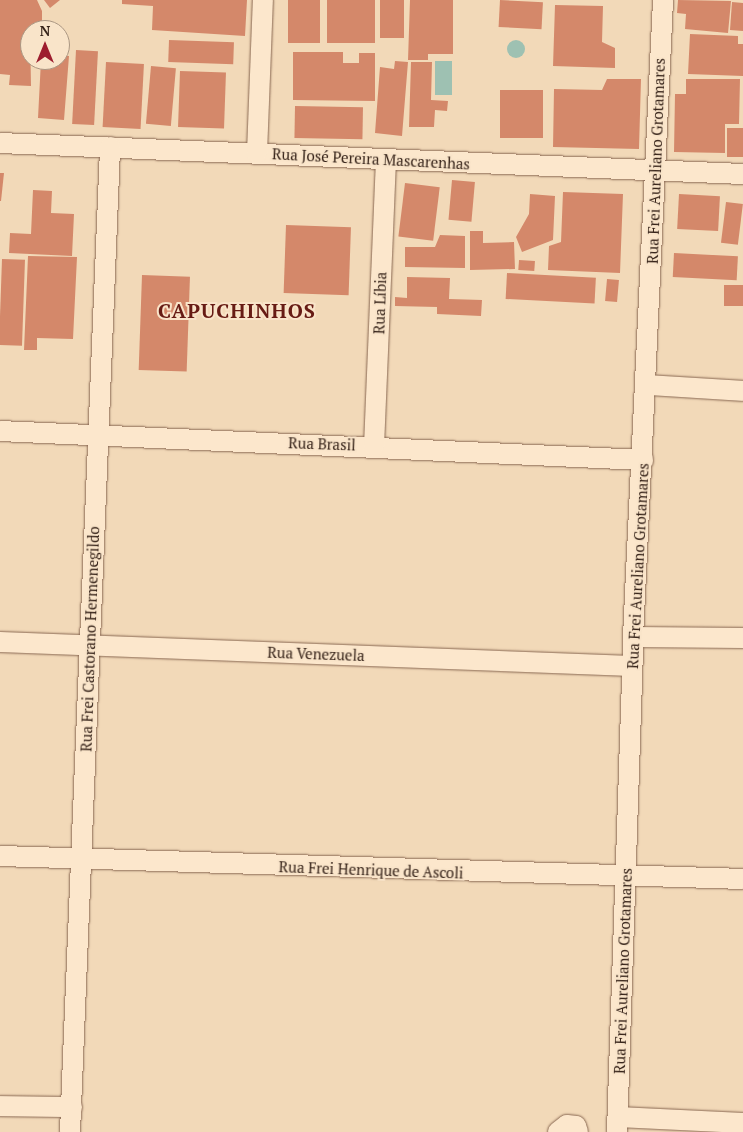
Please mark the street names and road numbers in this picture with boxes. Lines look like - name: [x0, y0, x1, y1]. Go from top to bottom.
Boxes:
- street label: Rua Frei Aureliano Grotamares: [643, 58, 669, 264]
- street label: Rua José Pereira Mascarenhas: [272, 145, 470, 173]
- street label: Rua Líbia: [370, 272, 390, 334]
- street label: Rua Brasil: [288, 434, 356, 454]
- street label: Rua Frei Aureliano Grotamares: [624, 463, 652, 669]
- street label: Rua Frei Castorano Hermenegildo: [77, 526, 103, 752]
- street label: Rua Venezuela: [267, 643, 365, 665]
- street label: Rua Frei Henrique de Ascoli: [278, 858, 464, 882]
- street label: Rua Frei Aureliano Grotamares: [610, 868, 636, 1074]

